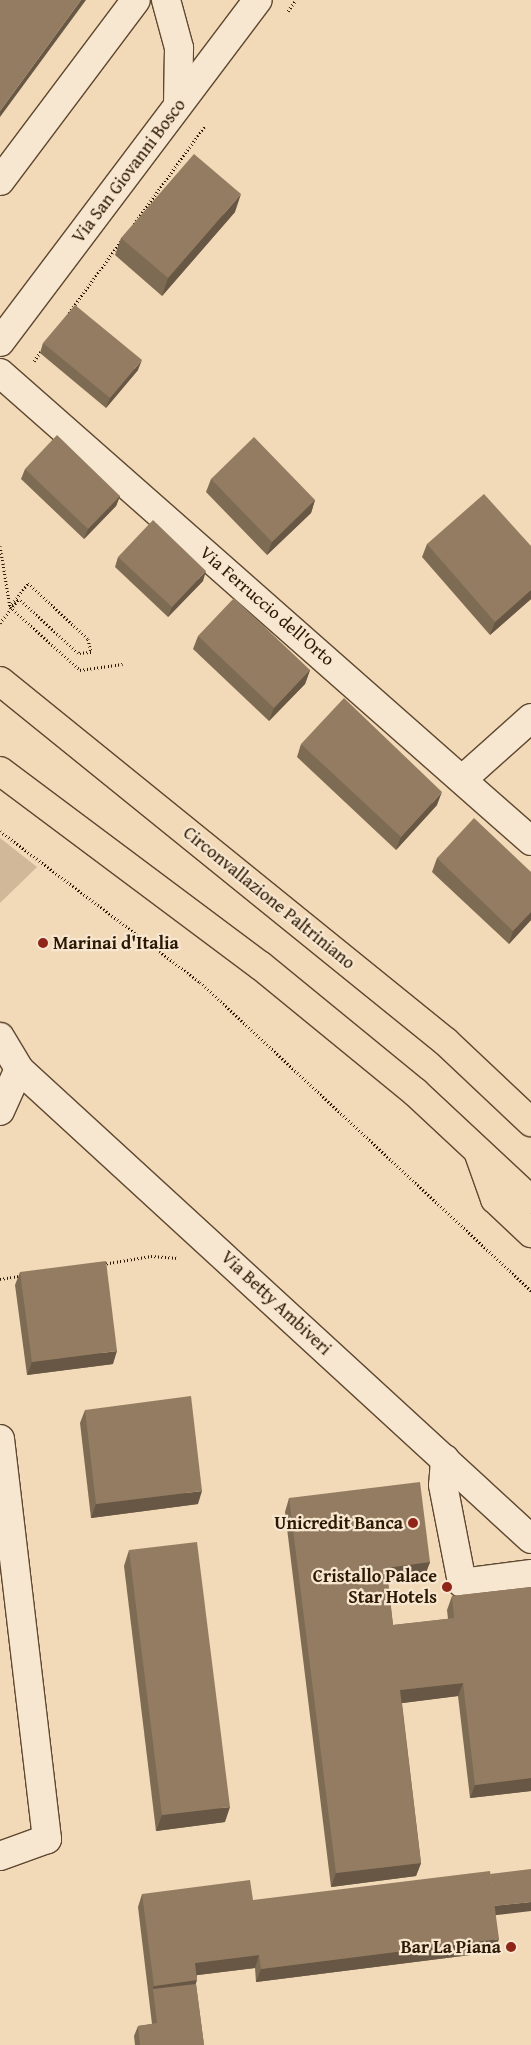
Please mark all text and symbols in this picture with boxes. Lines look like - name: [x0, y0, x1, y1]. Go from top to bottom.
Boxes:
- street label: Via San Giovanni Bosco: [68, 95, 190, 247]
- street label: Via Ferruccio dell'Orto: [195, 542, 339, 670]
- street label: Circonvallazione Paltriniano: [179, 822, 359, 974]
- place label: Marinai d'Italia: [53, 932, 179, 954]
- marker: Marinai d'Italia: [37, 937, 49, 949]
- street label: Via Betty Ambiveri: [216, 1246, 336, 1360]
- place label: Unicredit Banca: [274, 1512, 403, 1534]
- marker: Unicredit Banca: [407, 1517, 419, 1529]
- place label: Cristallo Palace Star Hotels: [313, 1566, 437, 1608]
- marker: Cristallo Palace Star Hotels: [441, 1581, 453, 1593]
- place label: Bar La Piana: [401, 1936, 501, 1958]
- marker: Bar La Piana: [505, 1941, 517, 1953]

